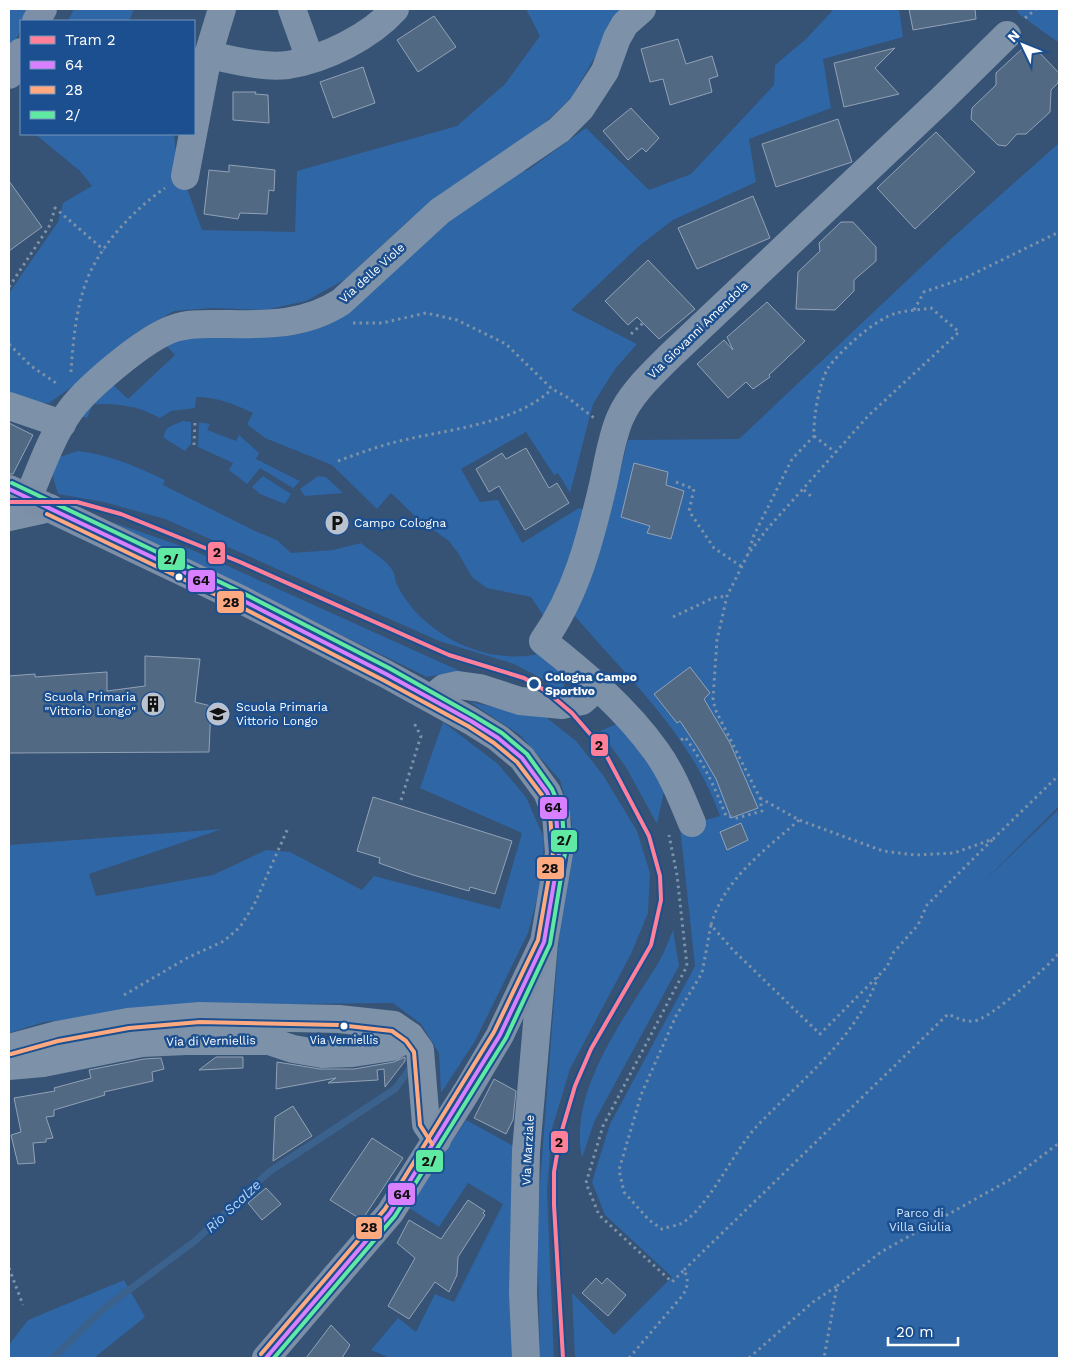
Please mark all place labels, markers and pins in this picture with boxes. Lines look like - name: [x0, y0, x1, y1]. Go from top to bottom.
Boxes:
- parking icon: Campo Cologna: [324, 510, 350, 536]
- place label: Campo Cologna: [354, 516, 446, 530]
- unlabelled marker: [174, 572, 184, 582]
- place label: Cologna Campo Sportivo: [545, 670, 637, 698]
- marker: Cologna Campo Sportivo: [527, 677, 541, 691]
- place label: Scuola Primaria "Vittorio Longo": [44, 690, 136, 718]
- building icon: Scuola Primaria "Vittorio Longo": [140, 691, 166, 717]
- place label: Scuola Primaria Vittorio Longo: [236, 700, 328, 728]
- school or university icon: Scuola Primaria Vittorio Longo: [205, 701, 231, 727]
- marker: Via Verniellis: [339, 1021, 349, 1031]
- place label: Via Verniellis: [310, 1034, 378, 1047]

